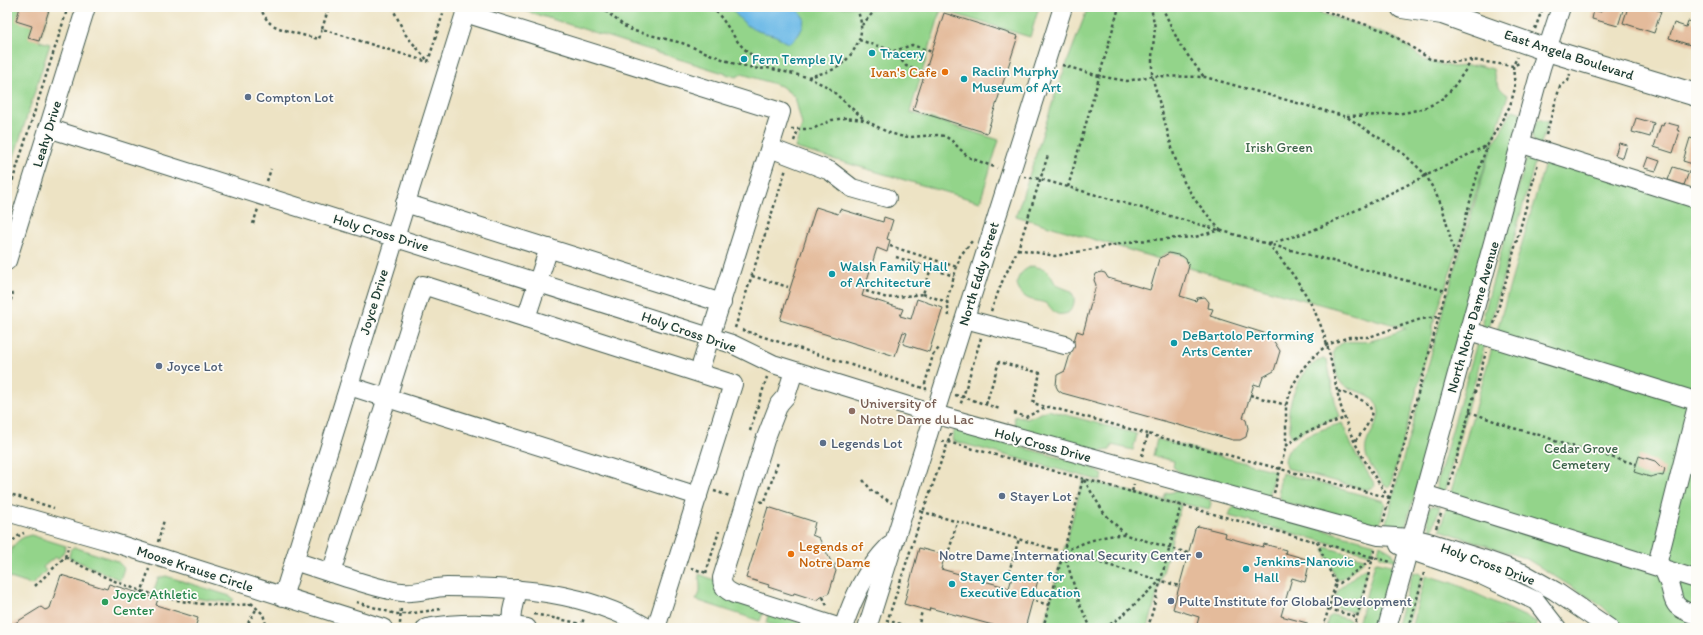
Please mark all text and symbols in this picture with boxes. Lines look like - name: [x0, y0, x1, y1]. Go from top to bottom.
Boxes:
- street label: East Angela Boulevard: [1502, 26, 1636, 84]
- place label: Tracery: [880, 45, 925, 62]
- marker: Tracery: [867, 48, 877, 58]
- place label: Fern Temple IV: [752, 51, 843, 68]
- marker: Fern Temple IV: [739, 54, 749, 64]
- place label: Raclin Murphy Museum of Art: [972, 63, 1061, 96]
- place label: Ivan's Cafe: [871, 64, 937, 81]
- marker: Ivan's Cafe: [940, 67, 950, 77]
- marker: Raclin Murphy Museum of Art: [959, 74, 969, 84]
- place label: Compton Lot: [256, 89, 334, 106]
- marker: Compton Lot: [243, 92, 253, 102]
- street label: Leahy Drive: [29, 98, 65, 169]
- park label: Irish Green: [1245, 139, 1313, 156]
- street label: Holy Cross Drive: [331, 210, 431, 256]
- street label: North Eddy Street: [955, 220, 1003, 328]
- street label: North Notre Dame Avenue: [1443, 239, 1503, 395]
- place label: Walsh Family Hall of Architecture: [840, 258, 948, 291]
- street label: Joyce Drive: [356, 267, 392, 337]
- marker: Walsh Family Hall of Architecture: [827, 269, 837, 279]
- street label: Holy Cross Drive: [639, 308, 739, 356]
- place label: DeBartolo Performing Arts Center: [1182, 327, 1315, 360]
- marker: DeBartolo Performing Arts Center: [1169, 338, 1179, 348]
- place label: Joyce Lot: [167, 358, 223, 375]
- marker: Joyce Lot: [154, 361, 164, 371]
- place label: University of Notre Dame du Lac: [860, 395, 974, 428]
- marker: University of Notre Dame du Lac: [847, 406, 857, 416]
- street label: Holy Cross Drive: [993, 424, 1093, 466]
- place label: Legends Lot: [831, 435, 902, 452]
- marker: Legends Lot: [818, 438, 828, 448]
- park label: Cedar Grove Cemetery: [1544, 440, 1618, 473]
- place label: Stayer Lot: [1010, 488, 1072, 505]
- marker: Stayer Lot: [997, 491, 1007, 501]
- place label: Legends of Notre Dame: [799, 538, 871, 571]
- street label: Holy Cross Drive: [1438, 539, 1538, 589]
- street label: Moose Krause Circle: [134, 542, 256, 596]
- place label: Notre Dame International Security Center: [939, 547, 1192, 564]
- marker: Legends of Notre Dame: [786, 549, 796, 559]
- marker: Notre Dame International Security Center: [1194, 550, 1204, 560]
- place label: Jenkins-Nanovic Hall: [1254, 553, 1354, 586]
- marker: Jenkins-Nanovic Hall: [1241, 564, 1251, 574]
- place label: Stayer Center for Executive Education: [960, 568, 1081, 601]
- marker: Stayer Center for Executive Education: [947, 579, 957, 589]
- place label: Joyce Athletic Center: [113, 586, 198, 619]
- place label: Pulte Institute for Global Development: [1179, 593, 1412, 610]
- marker: Pulte Institute for Global Development: [1166, 596, 1176, 606]
- marker: Joyce Athletic Center: [100, 597, 110, 607]

